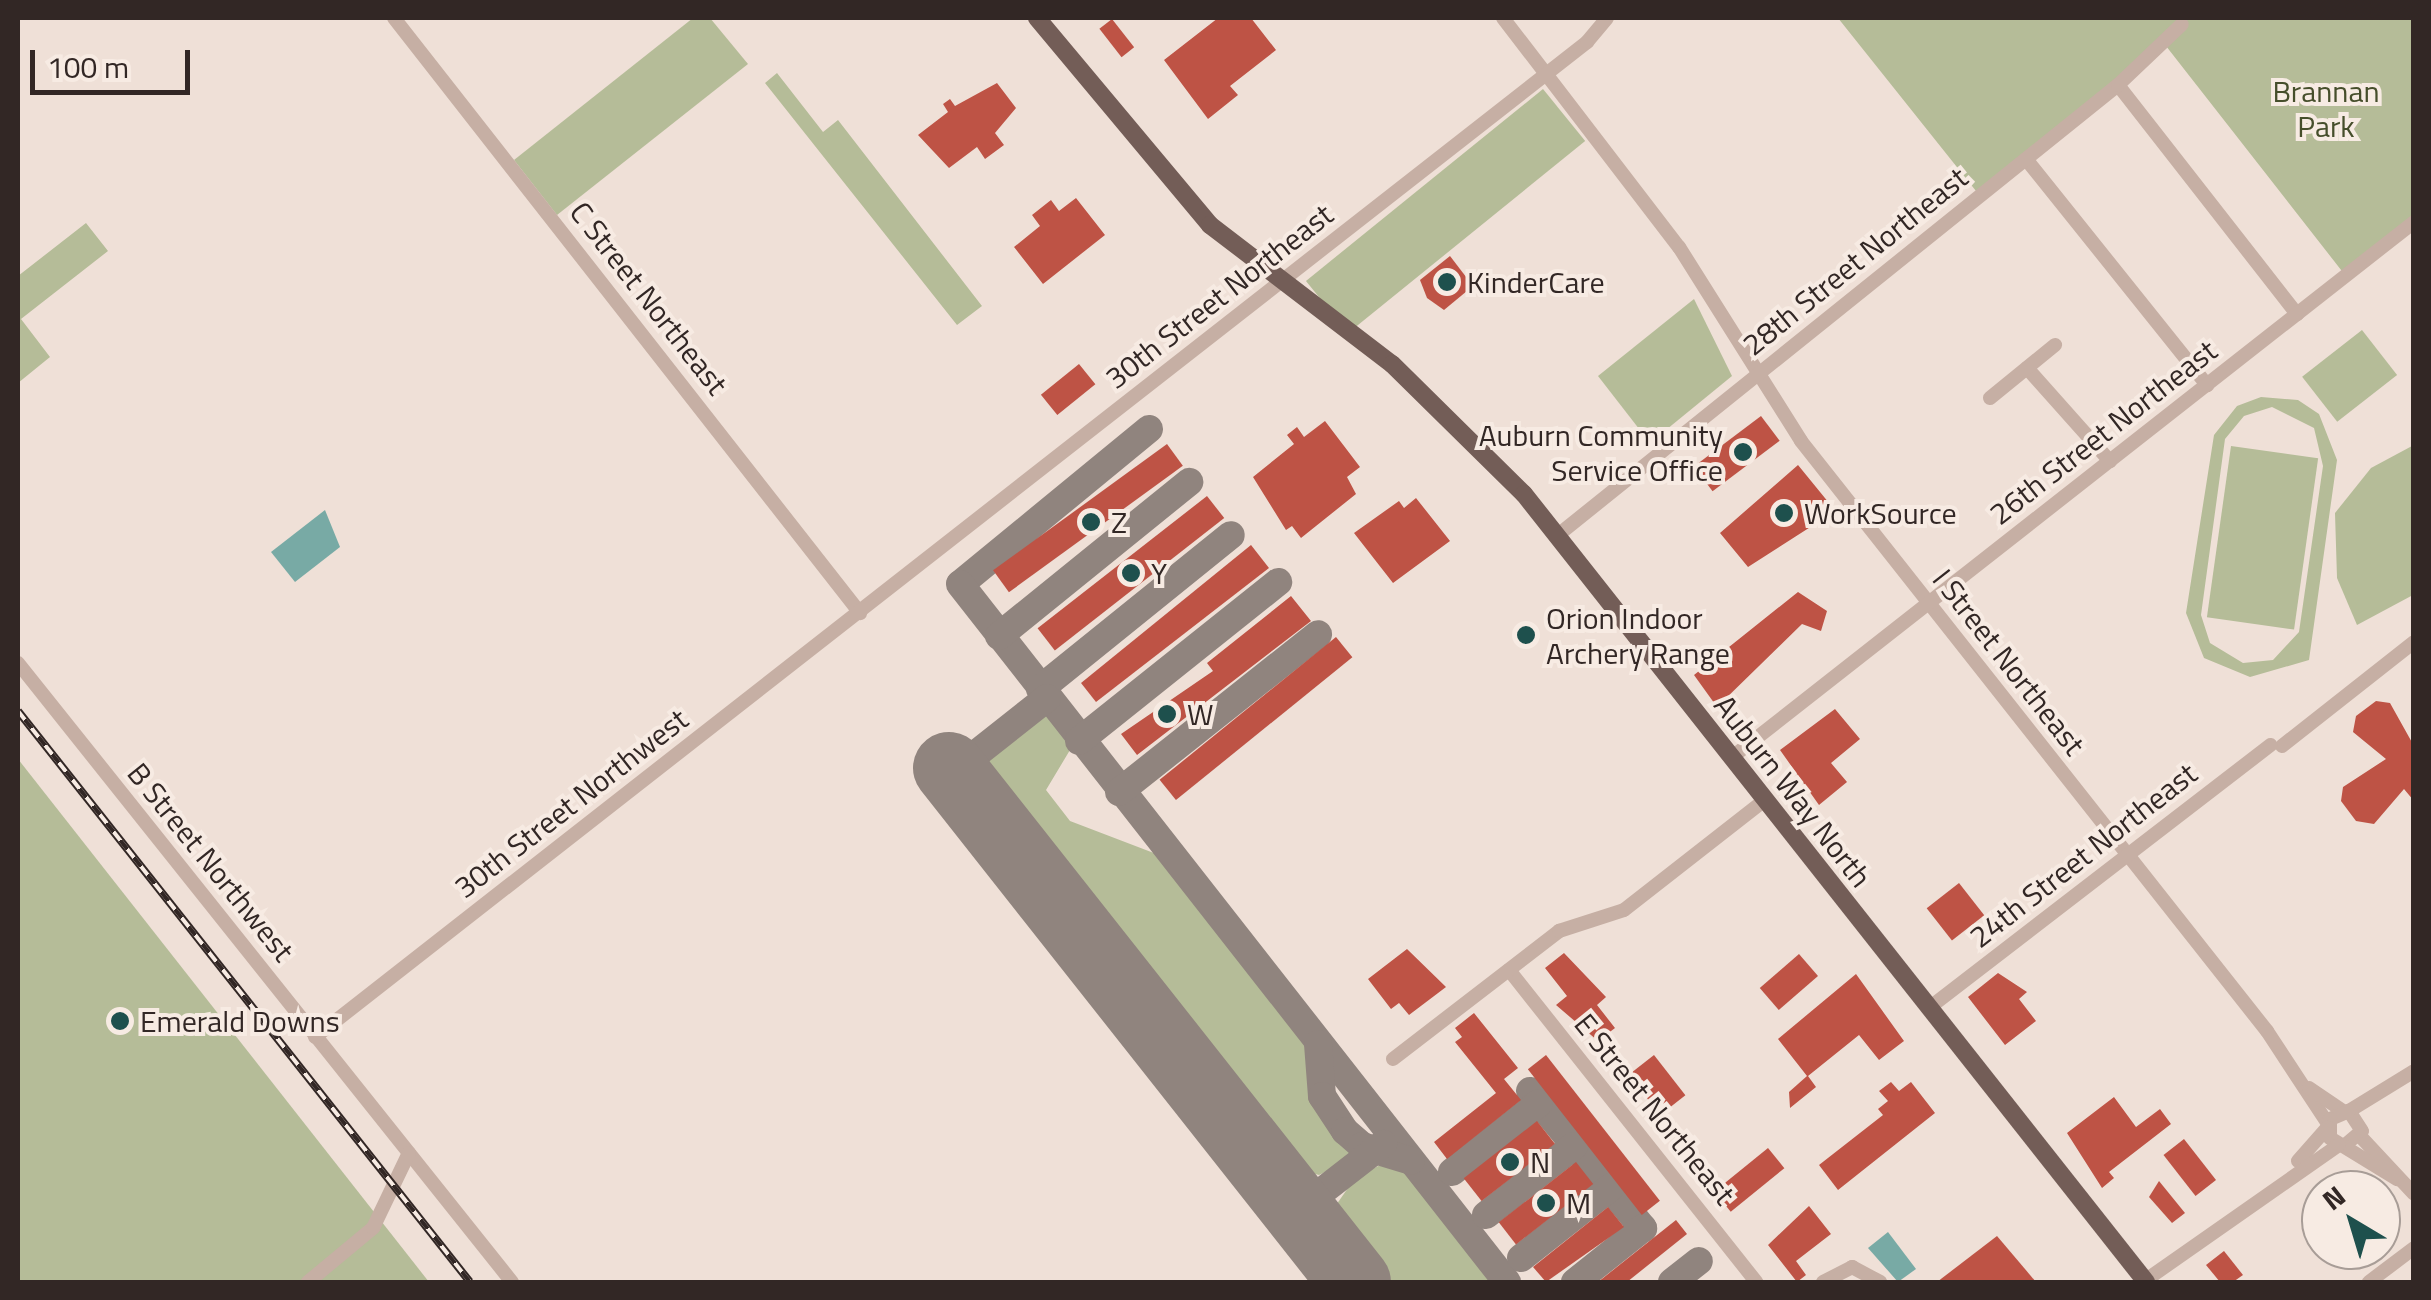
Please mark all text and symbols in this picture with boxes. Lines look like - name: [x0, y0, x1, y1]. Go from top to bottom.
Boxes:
- scale bar: [35, 30, 195, 92]
- text: 100 m: [47, 44, 129, 90]
- park label: Brannan Park: [2272, 73, 2380, 144]
- street label: 28th Street Northeast: [1735, 159, 1975, 363]
- street label: C Street Northeast: [563, 195, 735, 401]
- street label: 30th Street Northeast: [1098, 196, 1340, 396]
- place label: KinderCare: [1467, 264, 1605, 300]
- marker: KinderCare: [1436, 271, 1458, 293]
- street label: 26th Street Northeast: [1982, 332, 2224, 532]
- place label: Auburn Community Service Office: [1479, 417, 1723, 488]
- marker: Auburn Community Service Office: [1732, 441, 1754, 463]
- place label: WorkSource: [1804, 495, 1957, 531]
- marker: WorkSource: [1773, 502, 1795, 524]
- place label: Z: [1111, 504, 1127, 540]
- marker: Z: [1080, 511, 1102, 533]
- place label: Y: [1151, 555, 1167, 591]
- marker: Y: [1120, 562, 1142, 584]
- street label: I Street Northeast: [1925, 562, 2093, 762]
- place label: Orion Indoor Archery Range: [1546, 600, 1730, 670]
- marker: Orion Indoor Archery Range: [1515, 624, 1537, 646]
- street label: Auburn Way North: [1707, 688, 1879, 894]
- place label: W: [1187, 696, 1214, 732]
- street label: 30th Street Northwest: [447, 701, 695, 905]
- marker: W: [1156, 703, 1178, 725]
- street label: 24th Street Northeast: [1962, 755, 2204, 955]
- street label: B Street Northwest: [120, 756, 302, 968]
- place label: Emerald Downs: [140, 1003, 340, 1039]
- street label: E Street Northeast: [1567, 1006, 1743, 1212]
- marker: Emerald Downs: [109, 1010, 131, 1032]
- place label: N: [1530, 1144, 1550, 1180]
- marker: N: [1499, 1151, 1521, 1173]
- north arrow: [2301, 1170, 2401, 1270]
- text: N: [2313, 1175, 2354, 1220]
- place label: M: [1566, 1185, 1591, 1221]
- marker: M: [1535, 1192, 1557, 1214]

